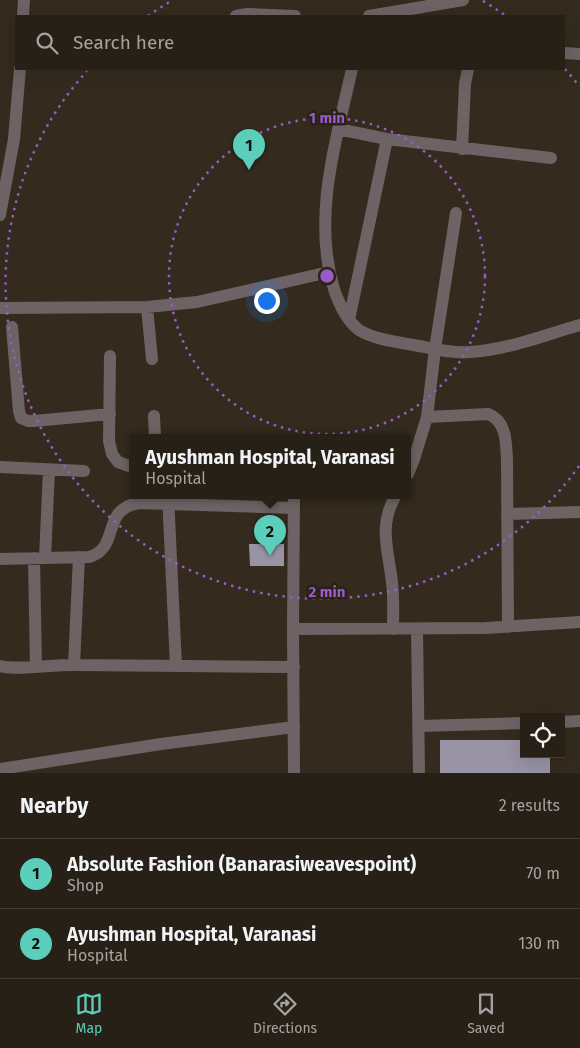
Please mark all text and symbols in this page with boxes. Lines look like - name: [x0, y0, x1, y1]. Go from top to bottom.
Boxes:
- search box: [15, 15, 565, 70]
- icon: search: [33, 29, 61, 57]
- text: Search here: [73, 31, 174, 54]
- text: 1 min: [309, 109, 345, 127]
- pin: 1: [233, 129, 265, 170]
- centre of rings: [318, 267, 336, 285]
- your location: [254, 288, 280, 314]
- popup: [129, 434, 411, 499]
- text: Ayushman Hospital, Varanasi: [145, 446, 395, 469]
- text: Hospital: [145, 469, 206, 488]
- pin: 2: [254, 515, 286, 556]
- text: 2 min: [309, 583, 345, 601]
- map controls: [520, 713, 565, 758]
- button: locate: [520, 713, 565, 758]
- text: Nearby: [20, 793, 88, 819]
- text: 2 results: [499, 796, 560, 815]
- text: Absolute Fashion (Banarasiweavespoint): [67, 853, 416, 876]
- text: 1: [32, 864, 40, 883]
- text: 70 m: [526, 864, 560, 883]
- text: Shop: [67, 876, 104, 895]
- text: Ayushman Hospital, Varanasi: [67, 923, 316, 946]
- text: 2: [32, 934, 40, 953]
- text: 130 m: [518, 934, 560, 953]
- text: Hospital: [67, 946, 128, 965]
- tab: Map: [75, 990, 103, 1037]
- tab: Directions: [253, 990, 317, 1037]
- tab: Saved: [467, 990, 505, 1037]

